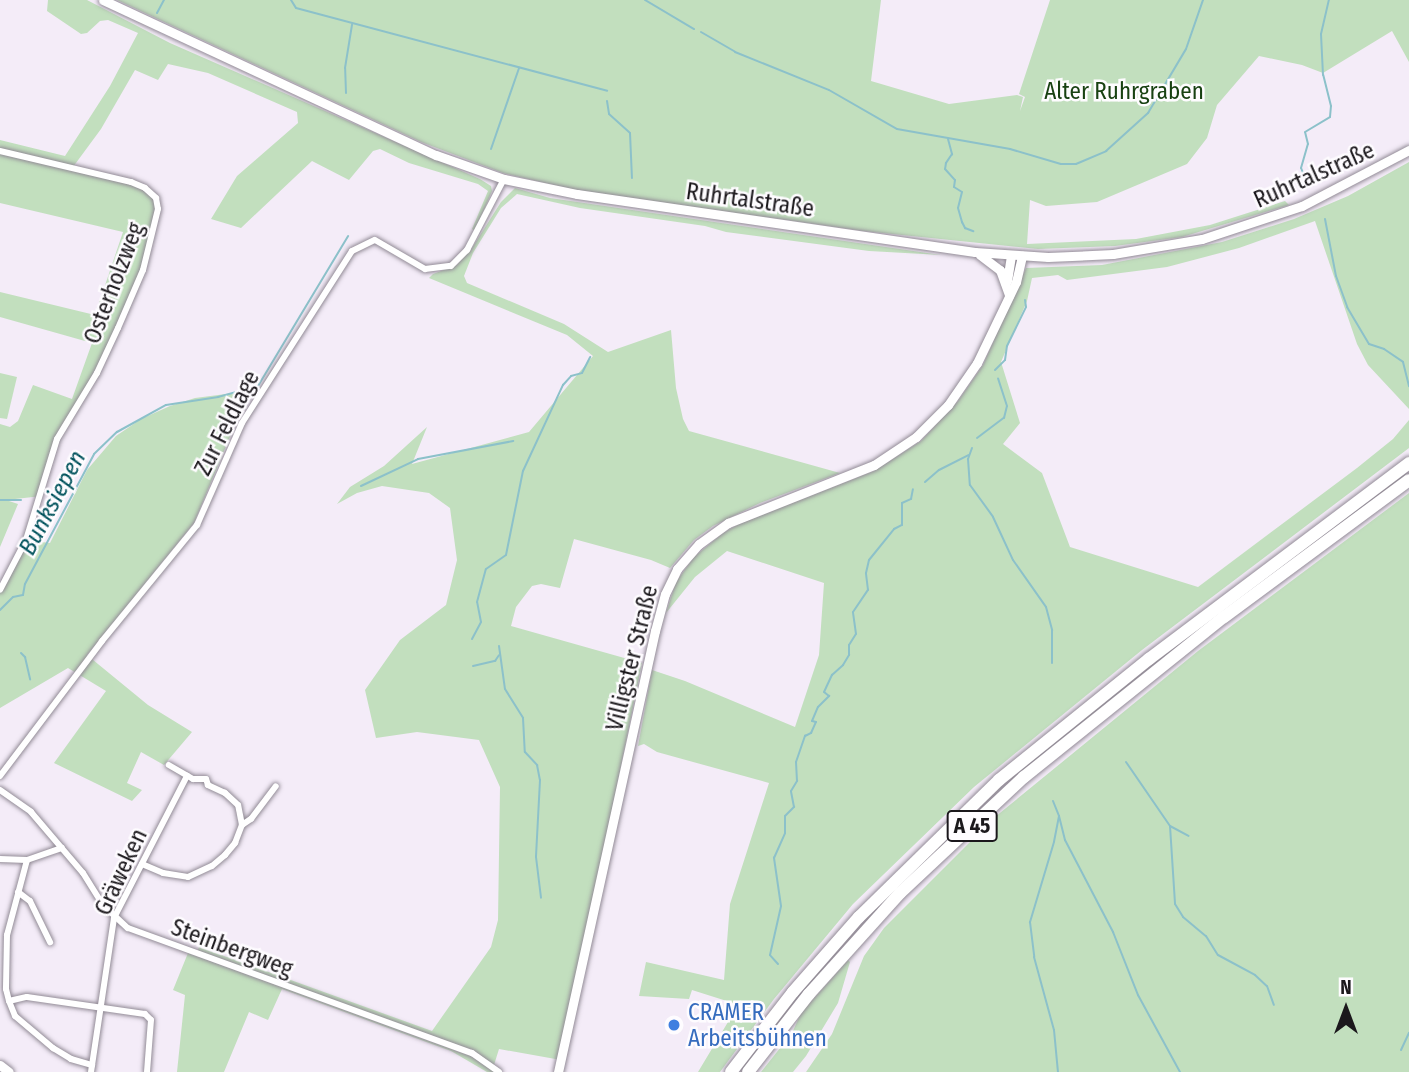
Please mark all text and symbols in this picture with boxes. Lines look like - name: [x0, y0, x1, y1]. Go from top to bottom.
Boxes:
- park label: Alter Ruhrgraben: [1044, 77, 1204, 105]
- street label: Ruhrtalstraße: [1250, 136, 1378, 214]
- street label: Ruhrtalstraße: [684, 177, 816, 223]
- street label: Osterholzweg: [78, 218, 150, 348]
- street label: Zur Feldlage: [189, 366, 265, 480]
- water label: Bunksiepen: [13, 446, 93, 560]
- street label: Villigster Straße: [601, 582, 663, 734]
- road number: A 45: [946, 808, 998, 844]
- street label: Gräweken: [89, 824, 153, 920]
- street label: Steinbergweg: [168, 913, 296, 983]
- north arrow: [1311, 974, 1381, 1044]
- text: N: [1340, 976, 1352, 999]
- place label: CRAMER Arbeitsbühnen: [688, 998, 827, 1052]
- marker: CRAMER Arbeitsbühnen: [666, 1017, 682, 1033]

